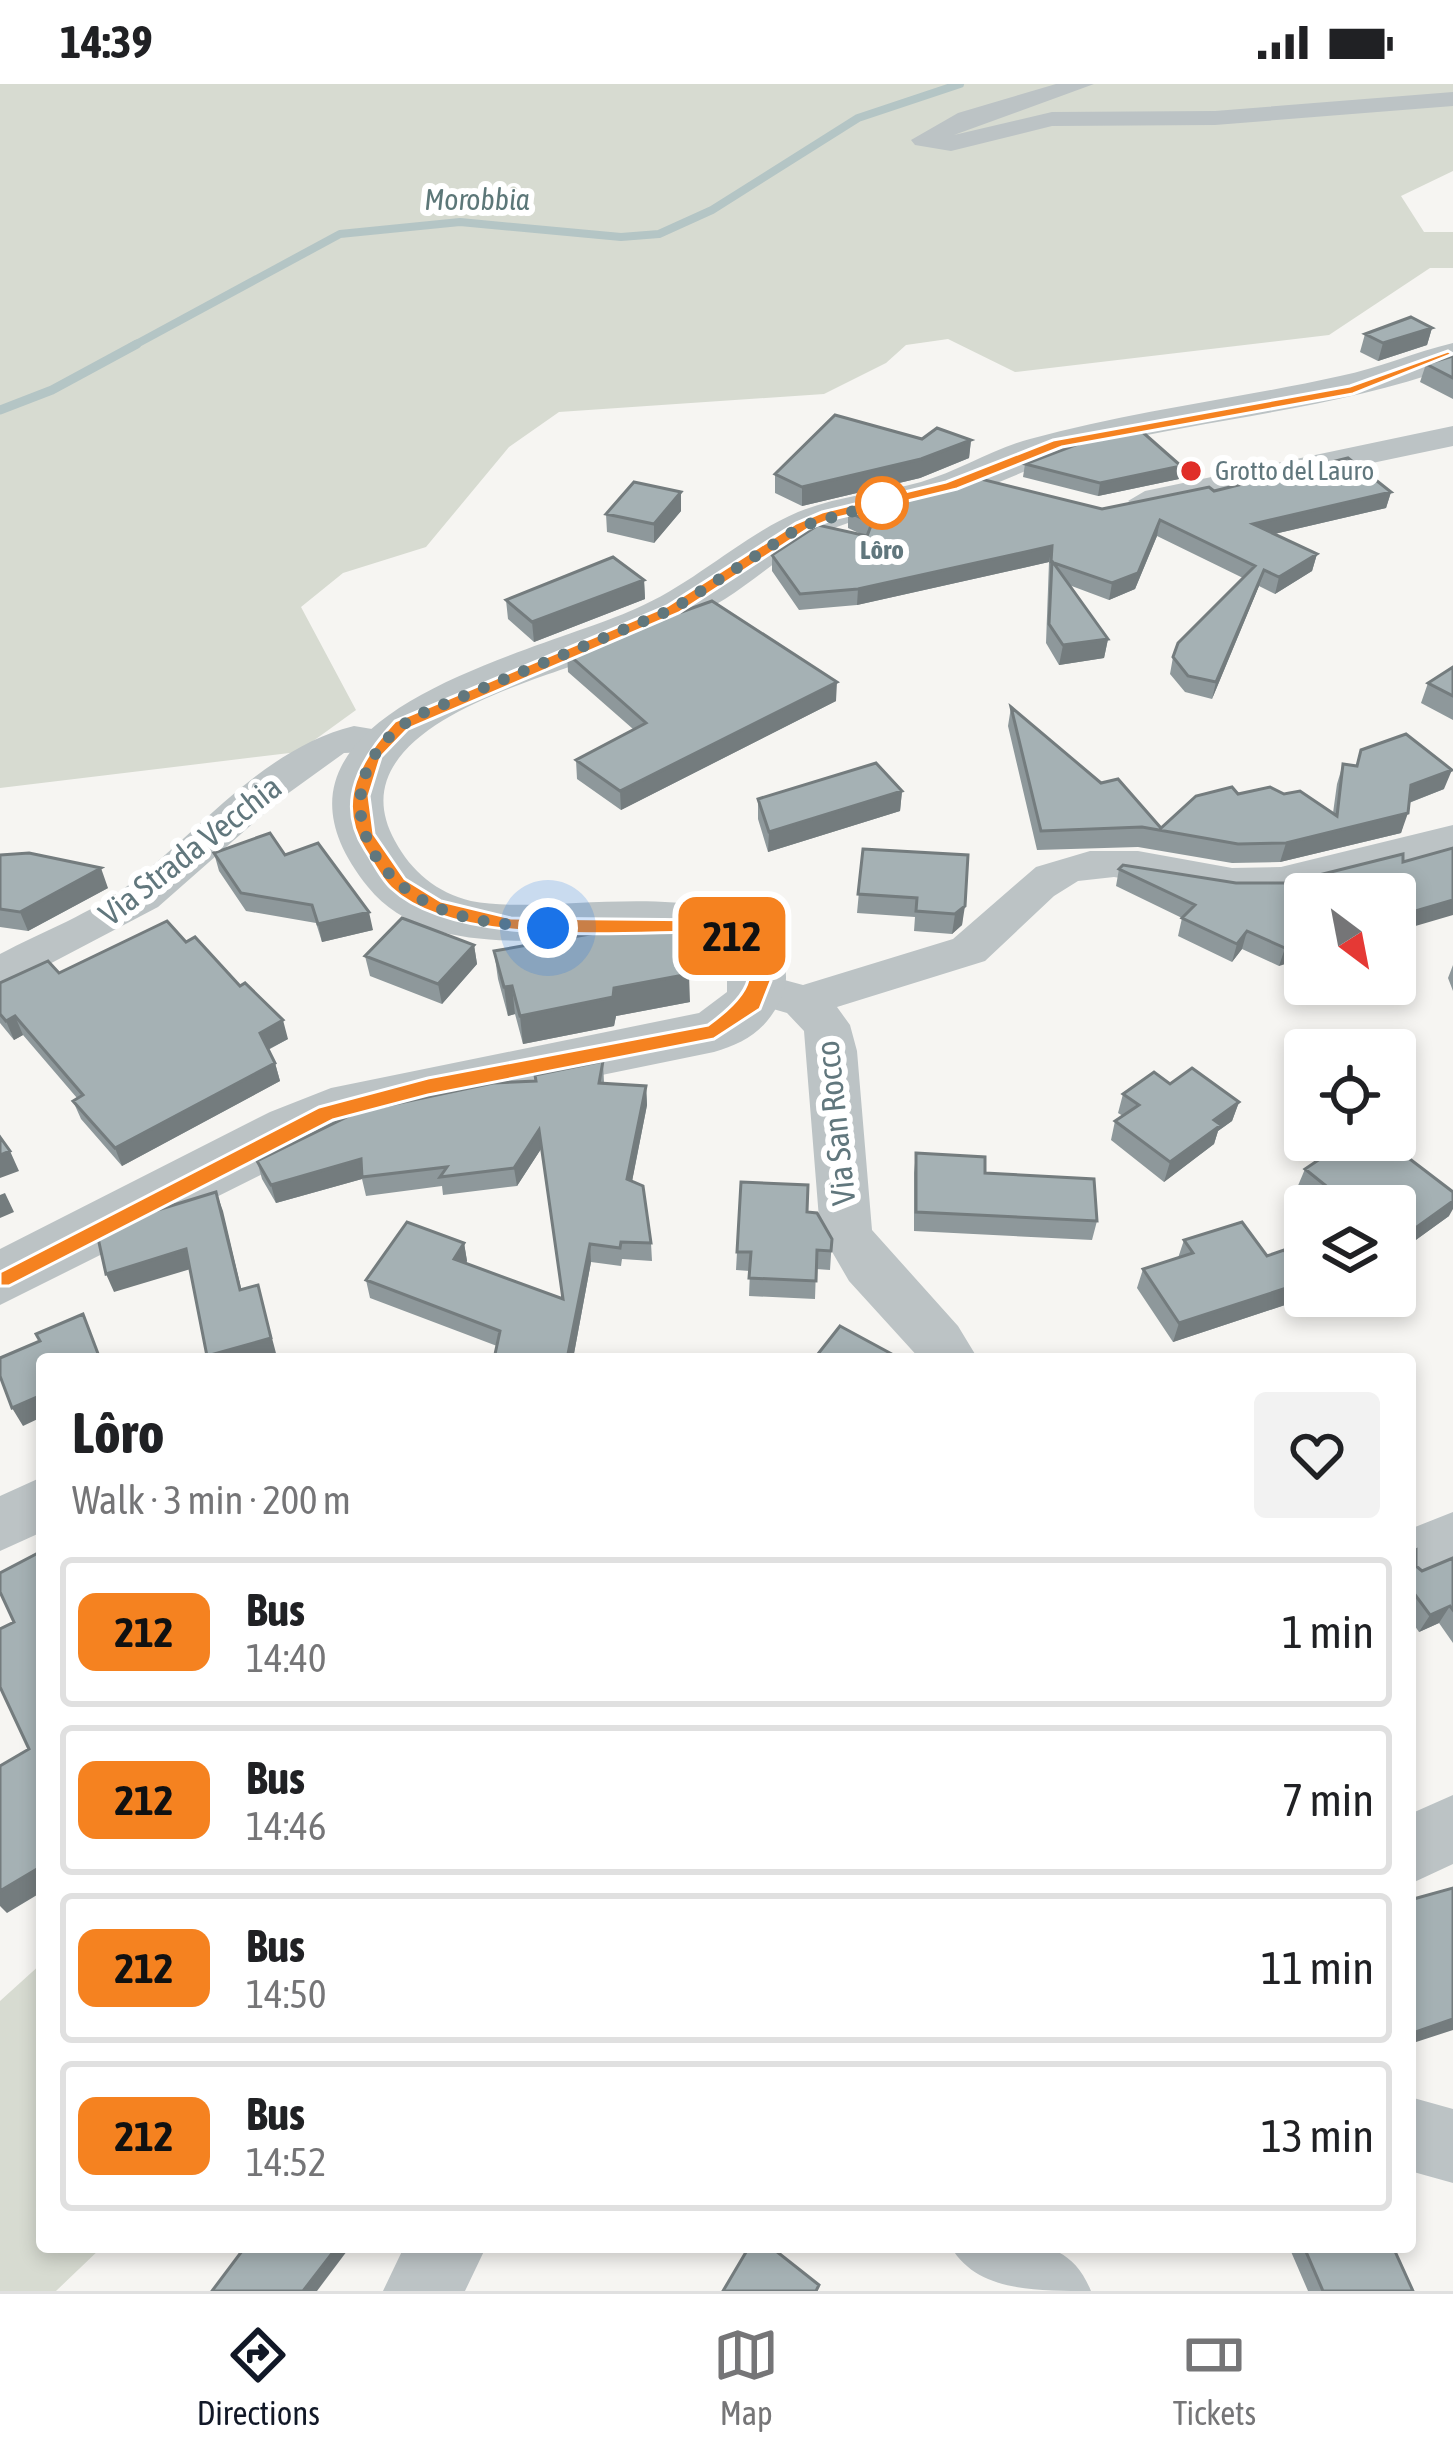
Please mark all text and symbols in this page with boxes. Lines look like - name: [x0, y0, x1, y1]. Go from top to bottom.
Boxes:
- text: 14:39: [60, 16, 153, 68]
- water label: Morobbia: [424, 182, 530, 216]
- place label: Grotto del Lauro: [1215, 455, 1374, 486]
- marker: Grotto del Lauro: [1178, 458, 1204, 484]
- marker: Lôro: [857, 478, 907, 528]
- place label: Lôro: [860, 534, 904, 565]
- street label: Via Strada Vecchia: [92, 767, 288, 933]
- north arrow: [1284, 873, 1416, 1005]
- map controls: [1284, 873, 1416, 1317]
- line badge: 212: [663, 897, 801, 975]
- your location: [518, 898, 578, 958]
- text: 212: [702, 912, 762, 960]
- button: locate: [1284, 1029, 1416, 1161]
- street label: Via San Rocco: [807, 1039, 863, 1207]
- button: layers: [1284, 1185, 1416, 1317]
- button: heart: [1254, 1392, 1380, 1518]
- text: Lôro: [72, 1400, 164, 1465]
- text: Walk · 3 min · 200 m: [72, 1478, 351, 1522]
- text: Bus: [246, 1584, 305, 1636]
- text: 1 min: [1282, 1606, 1374, 1658]
- text: 212: [114, 1608, 174, 1656]
- text: 14:40: [246, 1636, 326, 1680]
- text: Bus: [246, 1752, 305, 1804]
- text: 7 min: [1282, 1774, 1374, 1826]
- text: 212: [114, 1776, 174, 1824]
- text: 14:46: [246, 1804, 326, 1848]
- text: Bus: [246, 1920, 305, 1972]
- text: 11 min: [1261, 1942, 1374, 1994]
- text: 212: [114, 1944, 174, 1992]
- text: 14:50: [246, 1972, 326, 2016]
- text: Bus: [246, 2088, 305, 2140]
- text: 13 min: [1261, 2110, 1374, 2162]
- text: 212: [114, 2112, 174, 2160]
- text: 14:52: [246, 2140, 326, 2184]
- tab: Directions: [197, 2322, 320, 2432]
- tab: Map: [713, 2322, 779, 2432]
- tab: Tickets: [1173, 2322, 1256, 2432]

